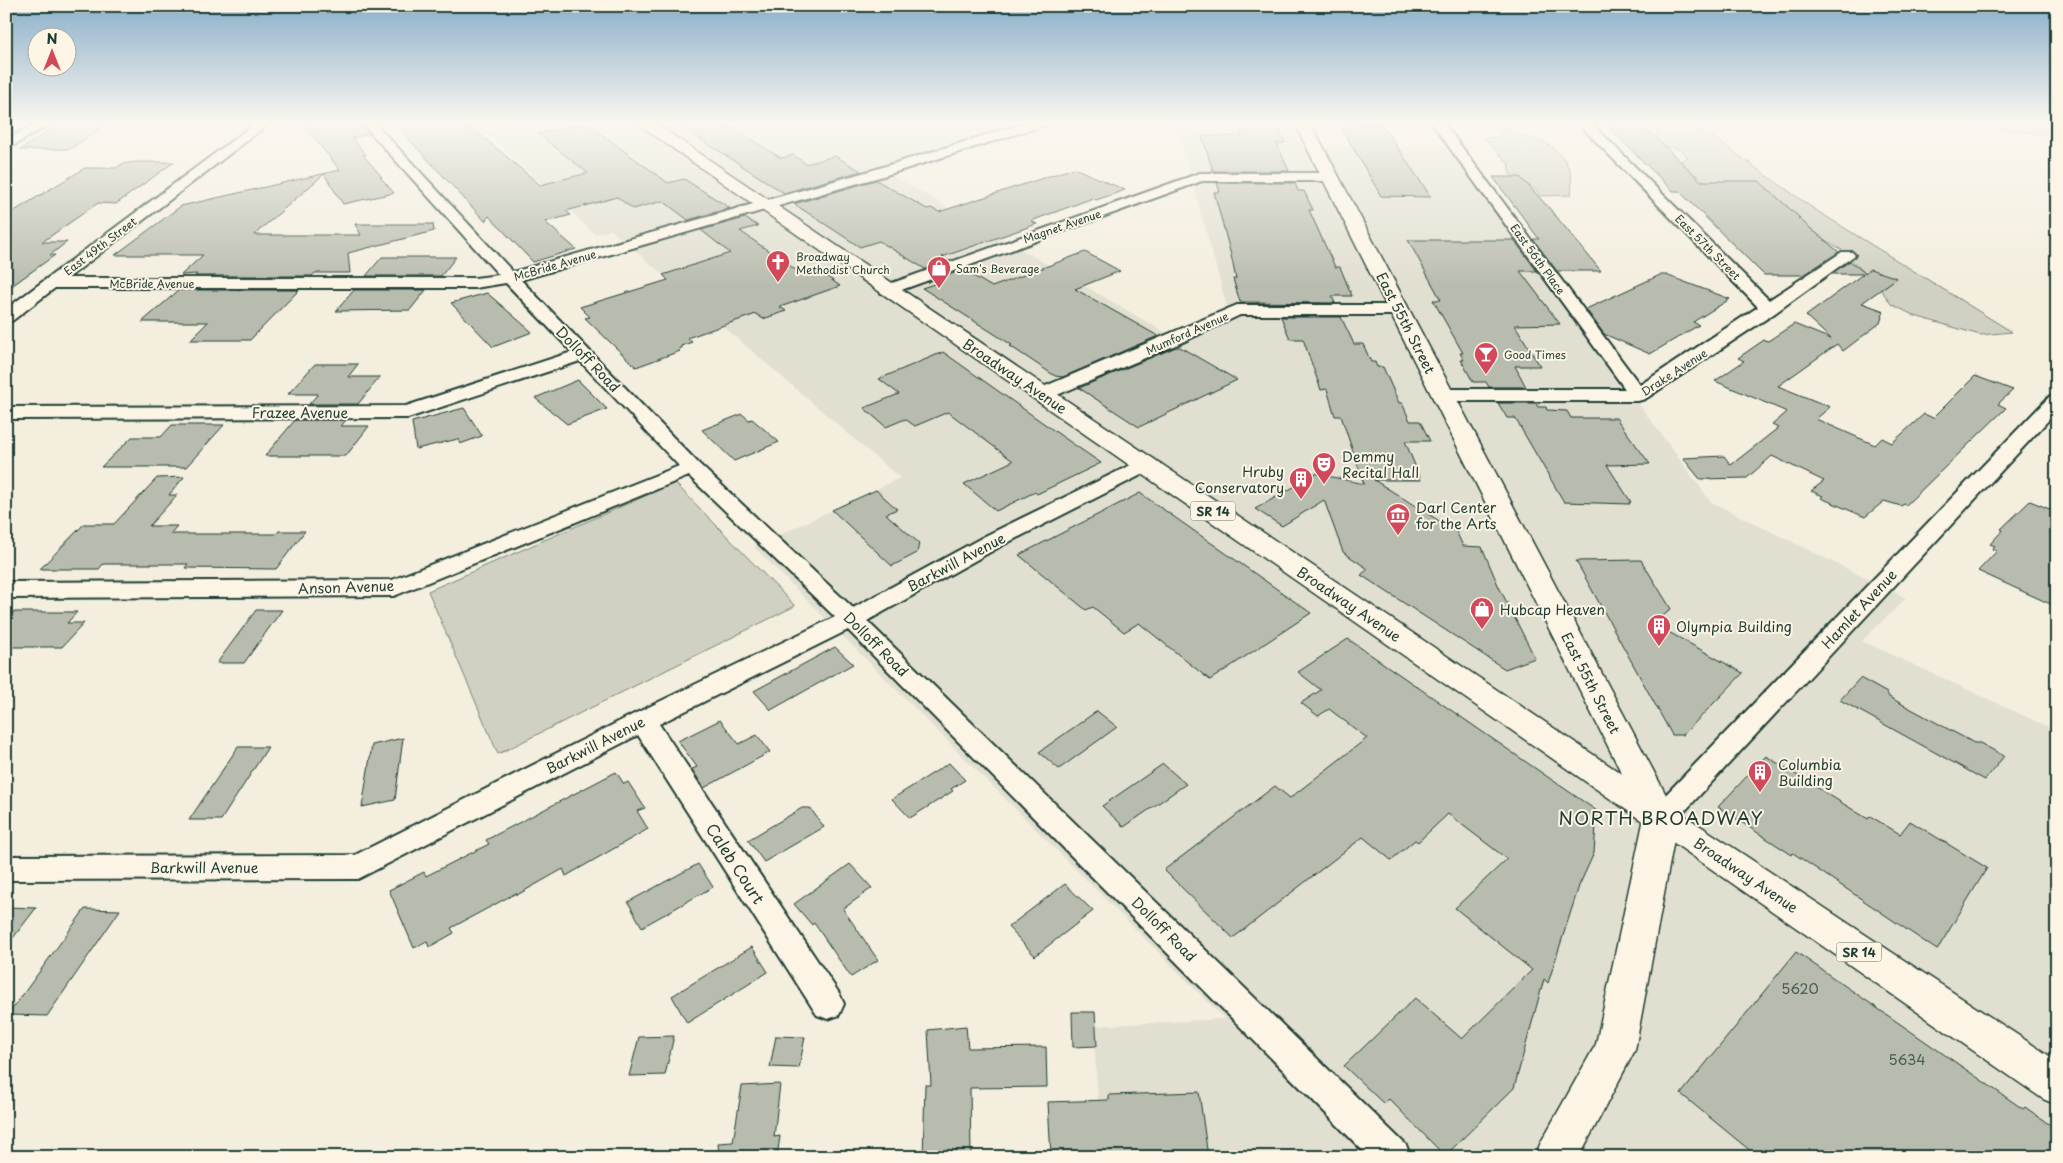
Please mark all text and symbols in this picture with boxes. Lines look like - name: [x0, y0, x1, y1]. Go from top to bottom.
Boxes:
- north arrow: [28, 28, 78, 78]
- text: N: [46, 28, 58, 49]
- street label: Magnet Avenue: [1021, 205, 1103, 247]
- street label: East 57th Street: [1671, 210, 1745, 284]
- street label: East 49th Street: [60, 213, 140, 279]
- street label: East 56th Place: [1507, 220, 1569, 298]
- street label: McBride Avenue: [512, 245, 598, 285]
- place label: Broadway Methodist Church: [796, 248, 890, 278]
- church icon: Broadway Methodist Church: [765, 249, 791, 283]
- shop icon: Sam's Beverage: [926, 255, 952, 289]
- place label: Sam's Beverage: [956, 260, 1039, 277]
- street label: East 55th Street: [1371, 269, 1441, 378]
- street label: McBride Avenue: [109, 275, 195, 292]
- street label: Mumford Avenue: [1143, 307, 1231, 359]
- street label: Dolloff Road: [551, 321, 625, 397]
- street label: Broadway Avenue: [959, 333, 1072, 419]
- bar icon: Good Times: [1473, 341, 1499, 375]
- street label: Drake Avenue: [1638, 344, 1710, 400]
- place label: Good Times: [1504, 346, 1566, 363]
- street label: Frazee Avenue: [252, 402, 349, 423]
- place label: Demmy Recital Hall: [1342, 446, 1419, 483]
- theatre icon: Demmy Recital Hall: [1311, 451, 1337, 485]
- place label: Hruby Conservatory: [1195, 461, 1284, 498]
- building icon: Hruby Conservatory: [1288, 466, 1314, 500]
- place label: Darl Center for the Arts: [1416, 497, 1497, 534]
- road number: SR 14: [1190, 502, 1236, 520]
- museum icon: Darl Center for the Arts: [1385, 502, 1411, 536]
- street label: Barkwill Avenue: [903, 527, 1009, 597]
- street label: Broadway Avenue: [1293, 561, 1406, 647]
- street label: Hamlet Avenue: [1817, 564, 1902, 653]
- street label: Anson Avenue: [297, 575, 395, 599]
- shop icon: Hubcap Heaven: [1469, 596, 1495, 630]
- place label: Hubcap Heaven: [1500, 599, 1605, 620]
- street label: Dolloff Road: [839, 607, 913, 681]
- building icon: Olympia Building: [1646, 613, 1672, 647]
- place label: Olympia Building: [1676, 616, 1792, 637]
- street label: East 55th Street: [1556, 629, 1626, 738]
- street label: Barkwill Avenue: [542, 711, 649, 779]
- place label: Columbia Building: [1778, 754, 1842, 791]
- building icon: Columbia Building: [1747, 759, 1773, 793]
- district label: NORTH BROADWAY: [1558, 803, 1764, 831]
- street label: Caleb Court: [701, 818, 771, 909]
- street label: Broadway Avenue: [1690, 832, 1803, 918]
- street label: Barkwill Avenue: [150, 857, 259, 878]
- street label: Dolloff Road: [1127, 892, 1201, 966]
- road number: SR 14: [1836, 942, 1882, 962]
- house number: 5620: [1781, 978, 1819, 999]
- house number: 5634: [1888, 1049, 1926, 1070]

